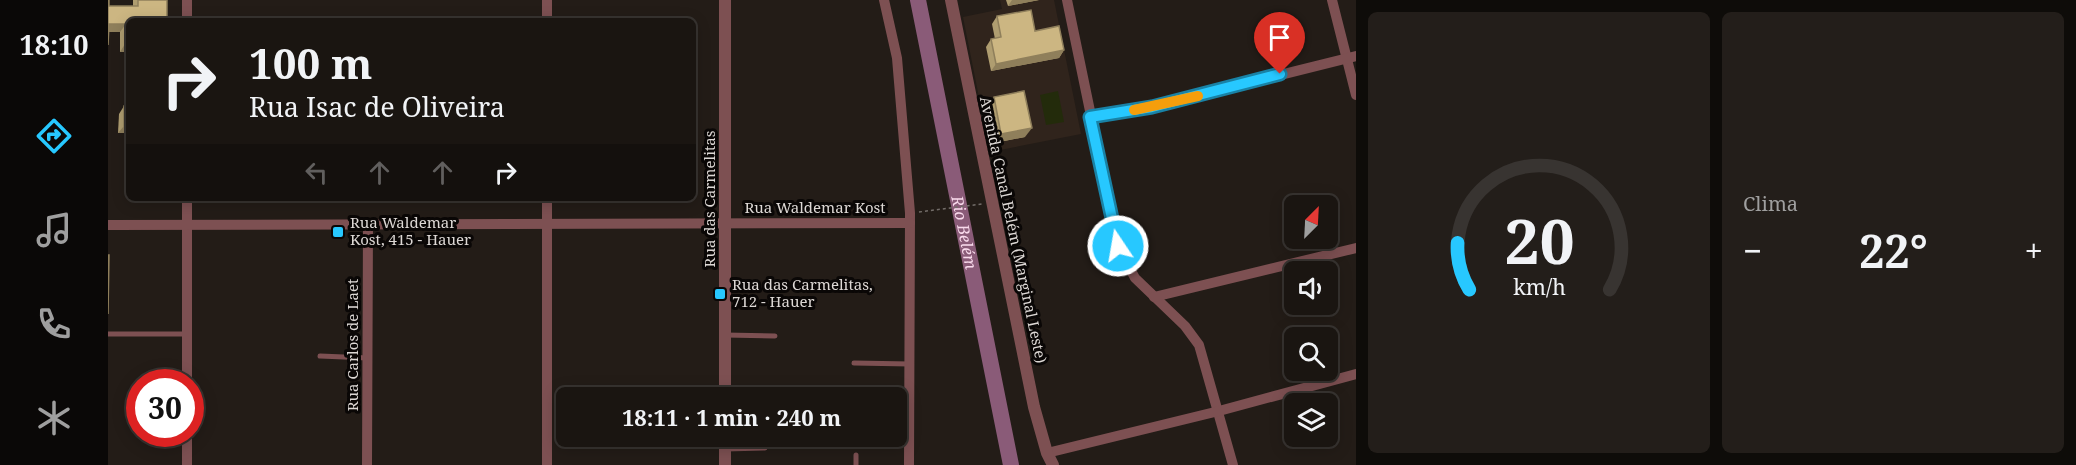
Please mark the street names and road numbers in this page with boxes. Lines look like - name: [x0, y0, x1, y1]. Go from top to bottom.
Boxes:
- street label: Avenida Canal Belém (Marginal Leste): [976, 95, 1052, 365]
- street label: Rua das Carmelitas: [699, 130, 719, 267]
- street label: Rua Waldemar Kost: [744, 197, 886, 217]
- street label: Rua Carlos de Laet: [342, 279, 362, 411]

